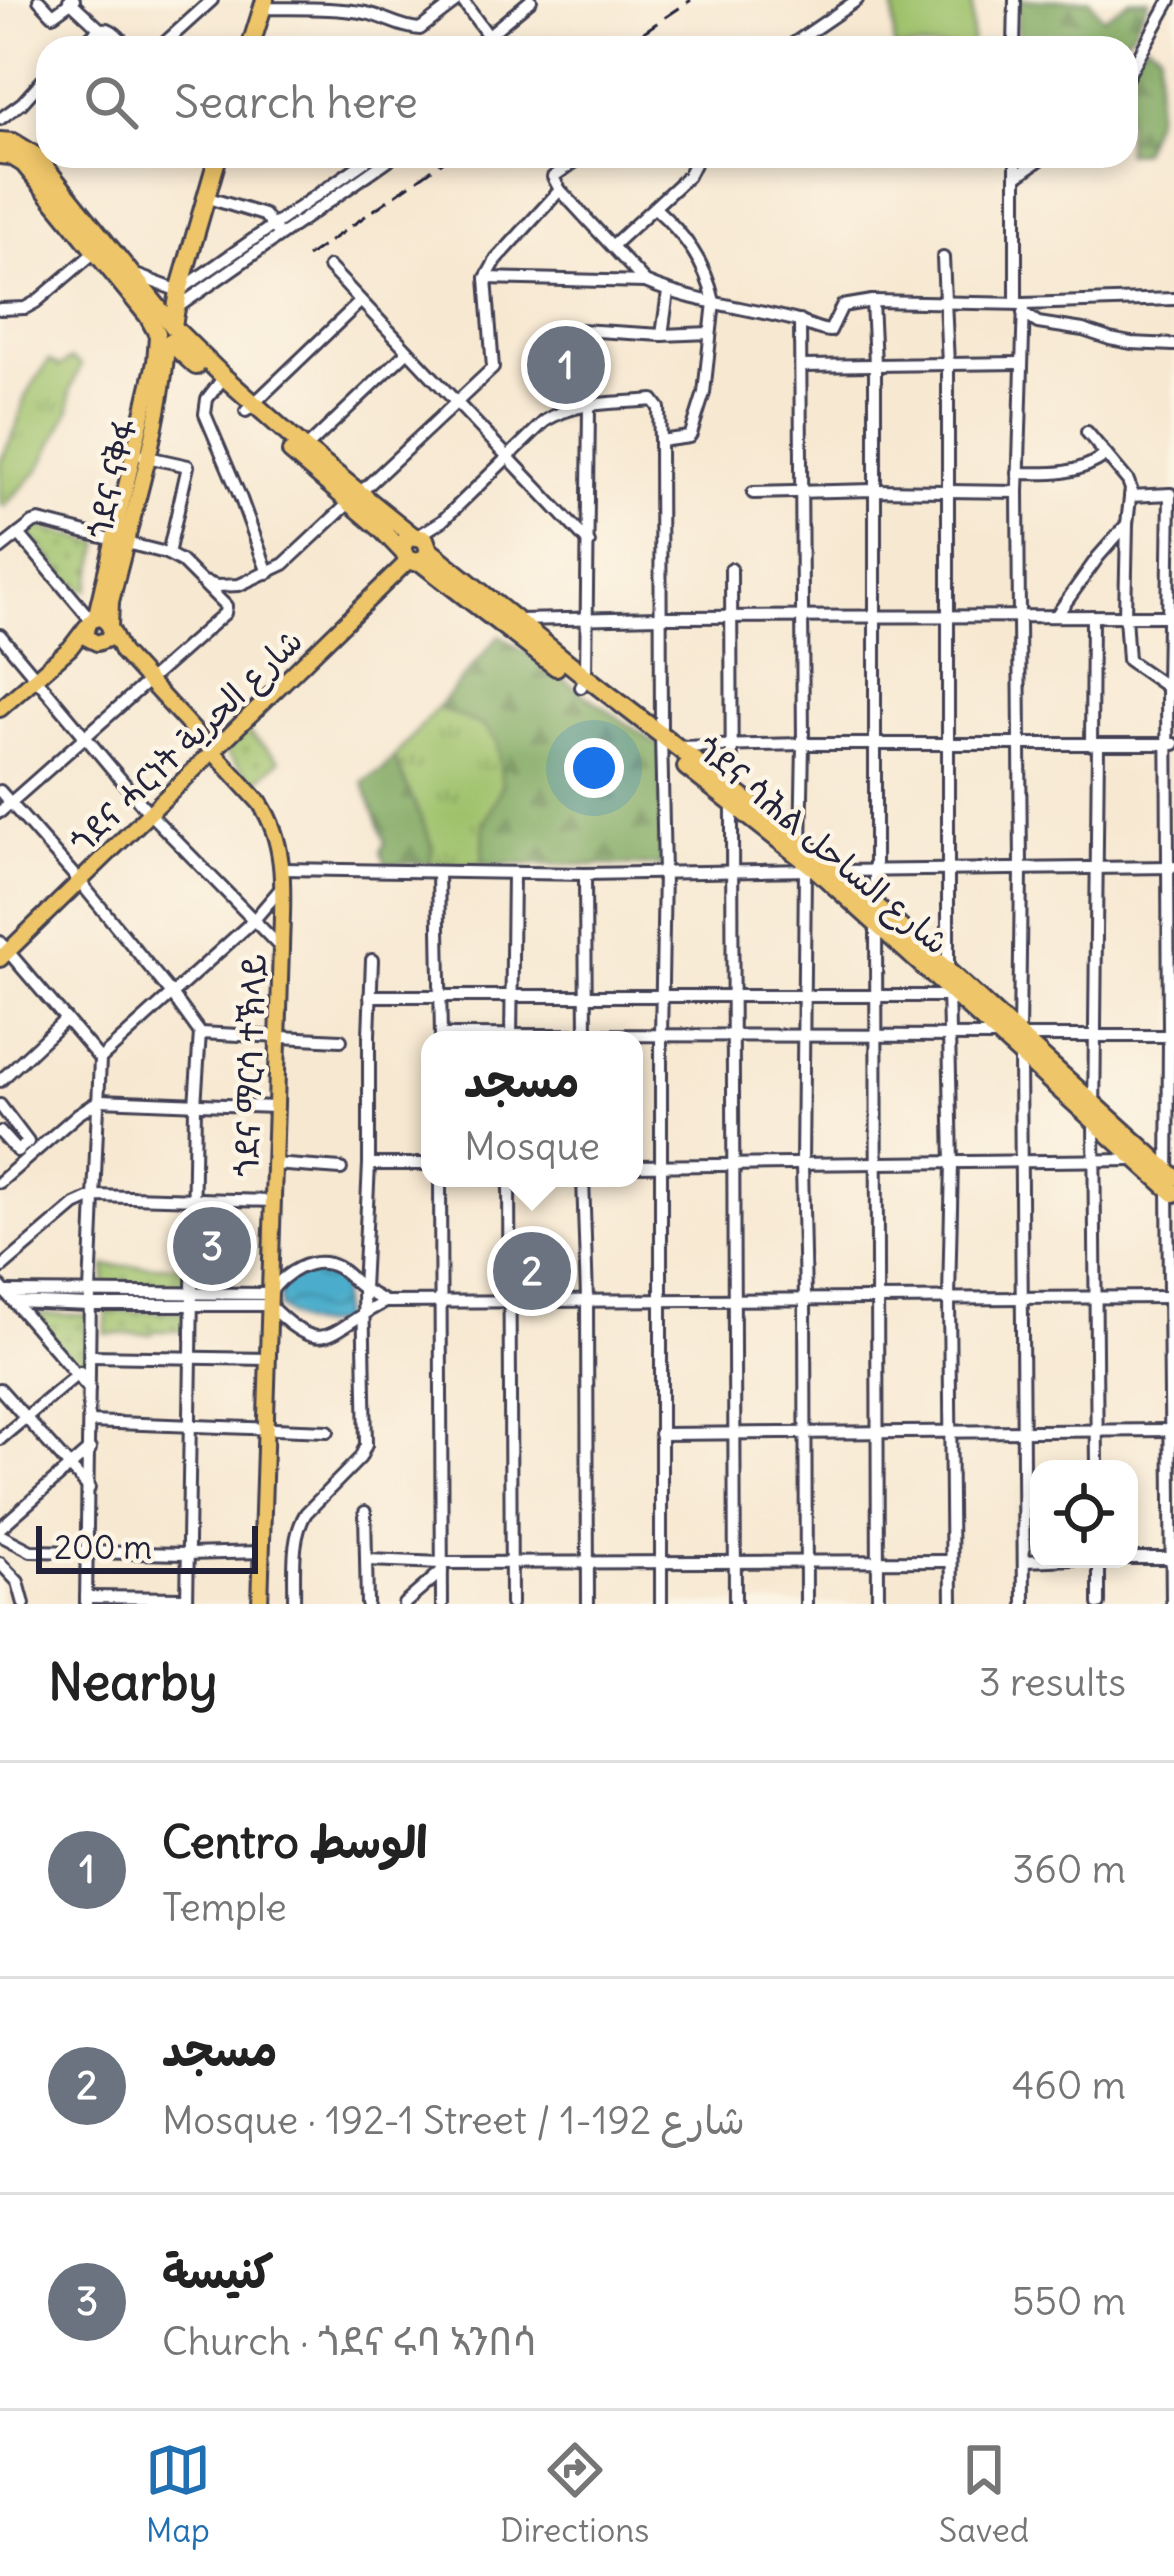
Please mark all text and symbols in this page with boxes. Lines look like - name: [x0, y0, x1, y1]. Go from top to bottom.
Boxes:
- search box: [36, 36, 1138, 168]
- icon: search: [78, 69, 144, 135]
- text: Search here: [174, 74, 418, 130]
- pin: 1: [527, 320, 605, 410]
- street label: ጎደና ናቅፋ: [78, 415, 146, 543]
- street label: ጎደና ሓርነት شارع الحرية: [61, 619, 313, 865]
- street label: ጎደና ሳሕል شارع الساحل: [686, 727, 958, 965]
- your location: [564, 738, 624, 798]
- street label: ጎደና ማርሳ ተኽላይ: [225, 953, 275, 1177]
- popup: [421, 1031, 643, 1187]
- text: مسجد: [464, 1053, 579, 1109]
- text: Mosque: [464, 1122, 600, 1171]
- pin: 3: [173, 1201, 251, 1291]
- pin: 2: [493, 1226, 571, 1316]
- map controls: [1030, 1460, 1138, 1568]
- button: locate: [1030, 1460, 1138, 1568]
- scale bar: [36, 1520, 258, 1573]
- text: 200 m: [54, 1526, 152, 1568]
- text: Nearby: [48, 1650, 217, 1714]
- text: 3 results: [979, 1658, 1126, 1707]
- text: Centro الوسط: [162, 1814, 428, 1870]
- text: 1: [79, 1845, 95, 1894]
- text: 360 m: [1012, 1845, 1126, 1894]
- text: Temple: [162, 1883, 287, 1932]
- text: مسجد: [162, 2022, 277, 2078]
- text: 2: [76, 2061, 98, 2110]
- text: 460 m: [1012, 2061, 1126, 2110]
- text: Mosque · 192-1 Street / شارع 192-1: [162, 2096, 745, 2145]
- text: كنيسة: [162, 2244, 273, 2300]
- text: 3: [76, 2277, 98, 2326]
- text: 550 m: [1012, 2277, 1126, 2326]
- text: Church · ጎደና ሩባ ኣንበሳ: [162, 2317, 536, 2366]
- tab: Map: [145, 2437, 211, 2551]
- tab: Directions: [500, 2437, 649, 2551]
- tab: Saved: [939, 2437, 1029, 2551]

